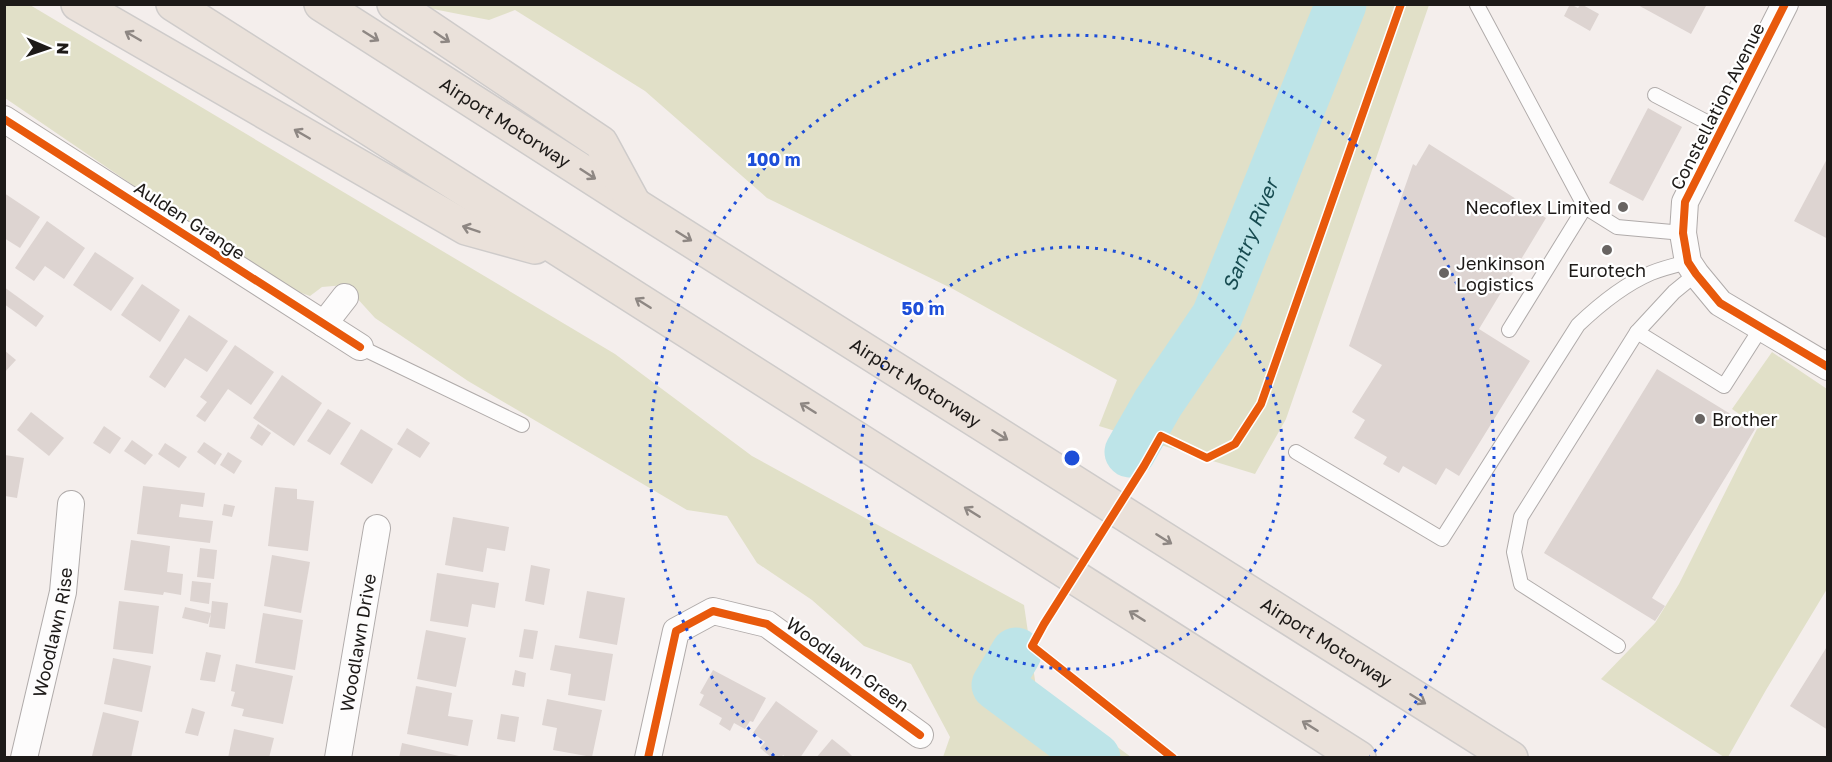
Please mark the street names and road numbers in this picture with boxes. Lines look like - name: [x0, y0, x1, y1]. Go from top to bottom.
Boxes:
- street label: Constellation Avenue: [1665, 19, 1769, 193]
- street label: Airport Motorway: [436, 72, 575, 172]
- street label: Aulden Grange: [131, 176, 249, 264]
- street label: Airport Motorway: [846, 333, 985, 432]
- street label: Woodlawn Rise: [28, 566, 76, 699]
- street label: Woodlawn Drive: [335, 572, 380, 713]
- street label: Airport Motorway: [1257, 592, 1396, 691]
- street label: Woodlawn Green: [782, 612, 914, 716]

